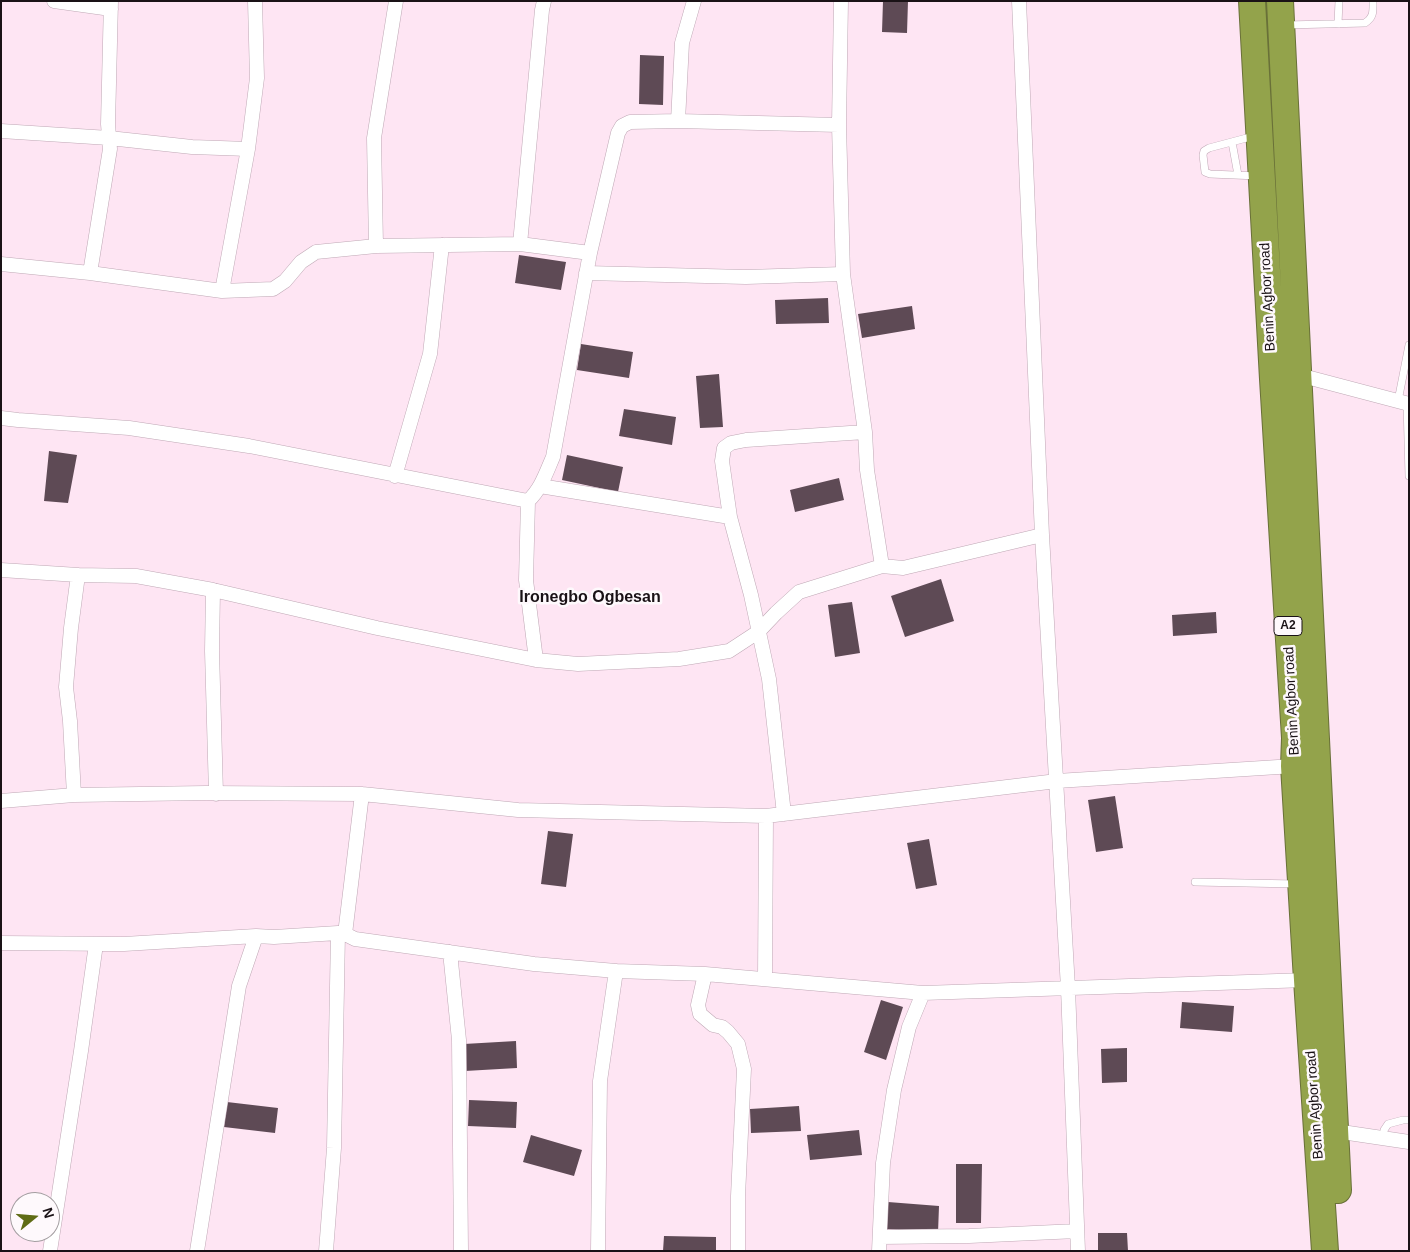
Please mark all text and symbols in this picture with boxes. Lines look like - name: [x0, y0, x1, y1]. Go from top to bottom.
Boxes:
- street label: Benin Agbor road: [1257, 242, 1279, 352]
- district label: Ironegbo Ogbesan: [519, 588, 661, 608]
- road number: A2: [1274, 616, 1302, 636]
- street label: Benin Agbor road: [1281, 646, 1303, 756]
- street label: Benin Agbor road: [1303, 1050, 1327, 1160]
- north arrow: [10, 1192, 60, 1242]
- text: N: [39, 1206, 58, 1220]

